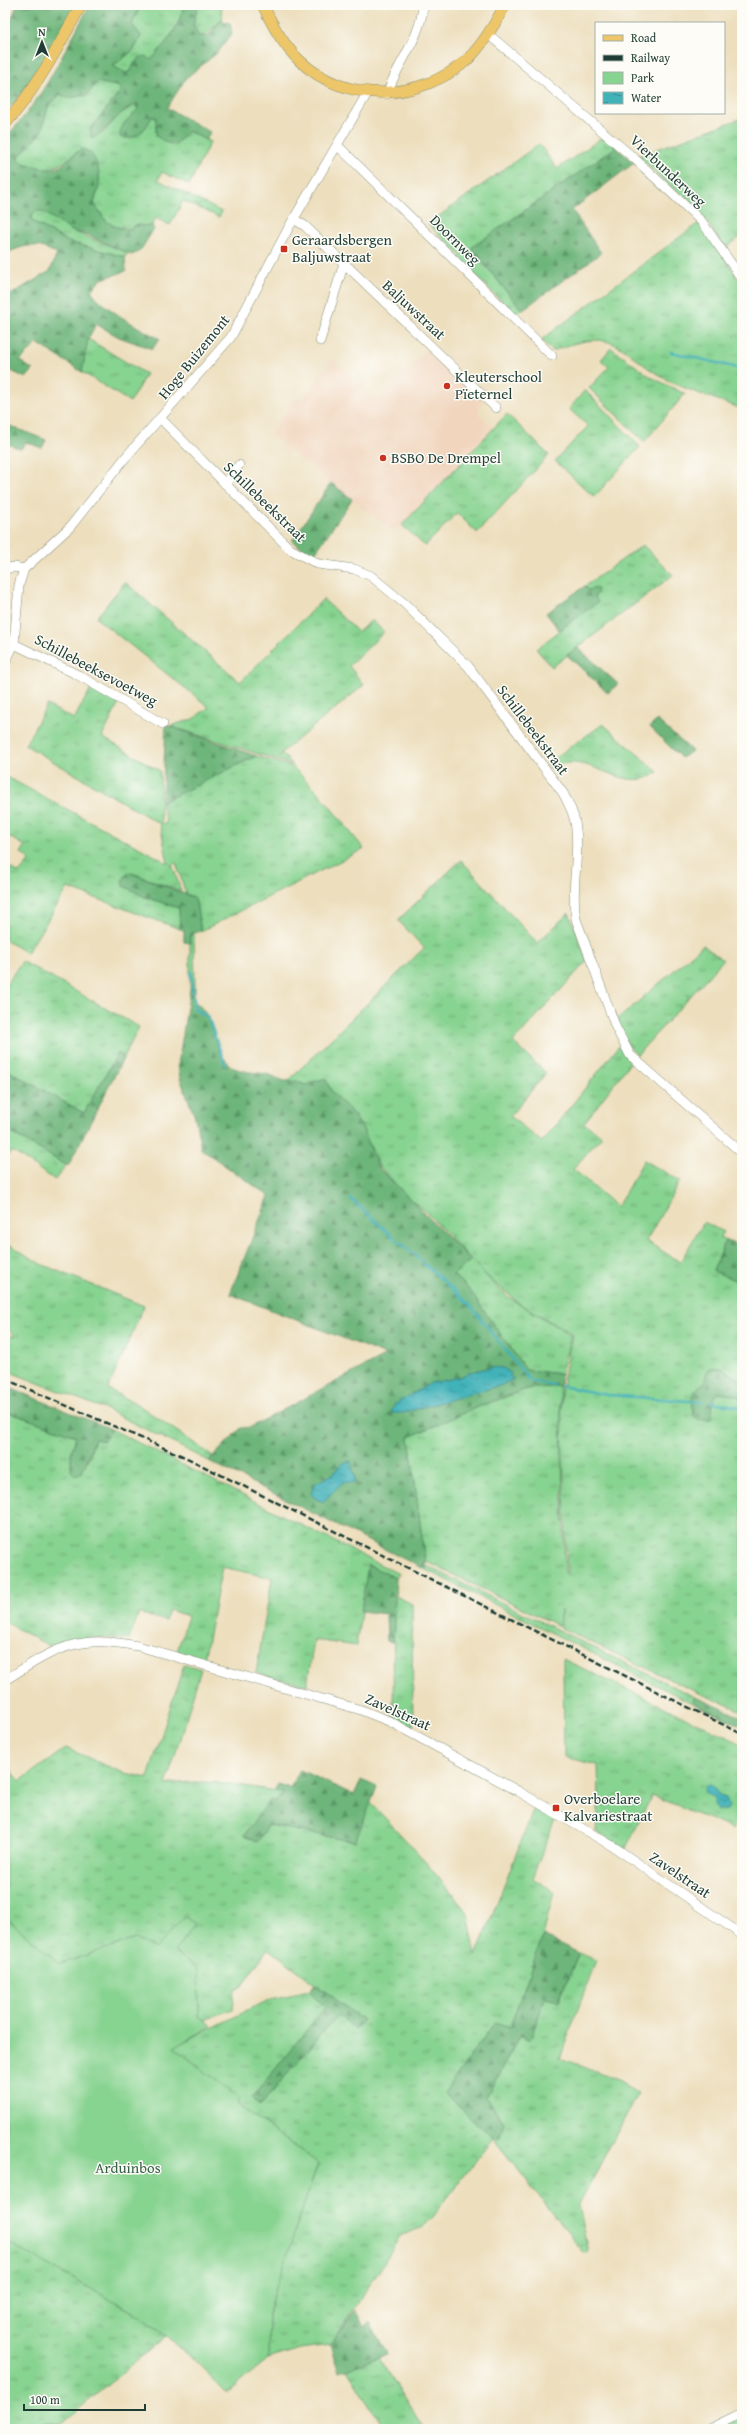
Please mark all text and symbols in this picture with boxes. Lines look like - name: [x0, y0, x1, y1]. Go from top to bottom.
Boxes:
- north arrow: [22, 22, 62, 62]
- legend: [595, 22, 725, 114]
- text: N: [38, 24, 46, 40]
- text: Road: [631, 29, 657, 46]
- text: Railway: [631, 49, 670, 66]
- text: Park: [631, 69, 655, 86]
- text: Water: [631, 89, 661, 106]
- street label: Vierbunderweg: [625, 130, 712, 212]
- street label: Doornweg: [425, 210, 486, 270]
- place label: Geraardsbergen Baljuwstraat: [292, 229, 393, 267]
- marker: Geraardsbergen Baljuwstraat: [279, 244, 289, 254]
- street label: Baljuwstraat: [378, 275, 451, 345]
- street label: Hoge Buizemont: [153, 309, 235, 404]
- place label: Kleuterschool Pïeternel: [455, 366, 542, 404]
- marker: Kleuterschool Pïeternel: [442, 381, 452, 391]
- place label: BSBO De Drempel: [391, 447, 501, 468]
- marker: BSBO De Drempel: [378, 453, 388, 463]
- street label: Schillebeekstraat: [219, 457, 312, 547]
- street label: Schillebeeksevoetweg: [31, 628, 162, 711]
- street label: Schillebeekstraat: [492, 680, 575, 780]
- street label: Zavelstraat: [362, 1688, 435, 1736]
- place label: Overboelare Kalvariestraat: [564, 1788, 653, 1826]
- marker: Overboelare Kalvariestraat: [551, 1803, 561, 1813]
- street label: Zavelstraat: [645, 1846, 716, 1903]
- park label: Arduinbos: [95, 2157, 161, 2178]
- scale bar: [24, 2386, 145, 2412]
- text: 100 m: [30, 2391, 60, 2408]

